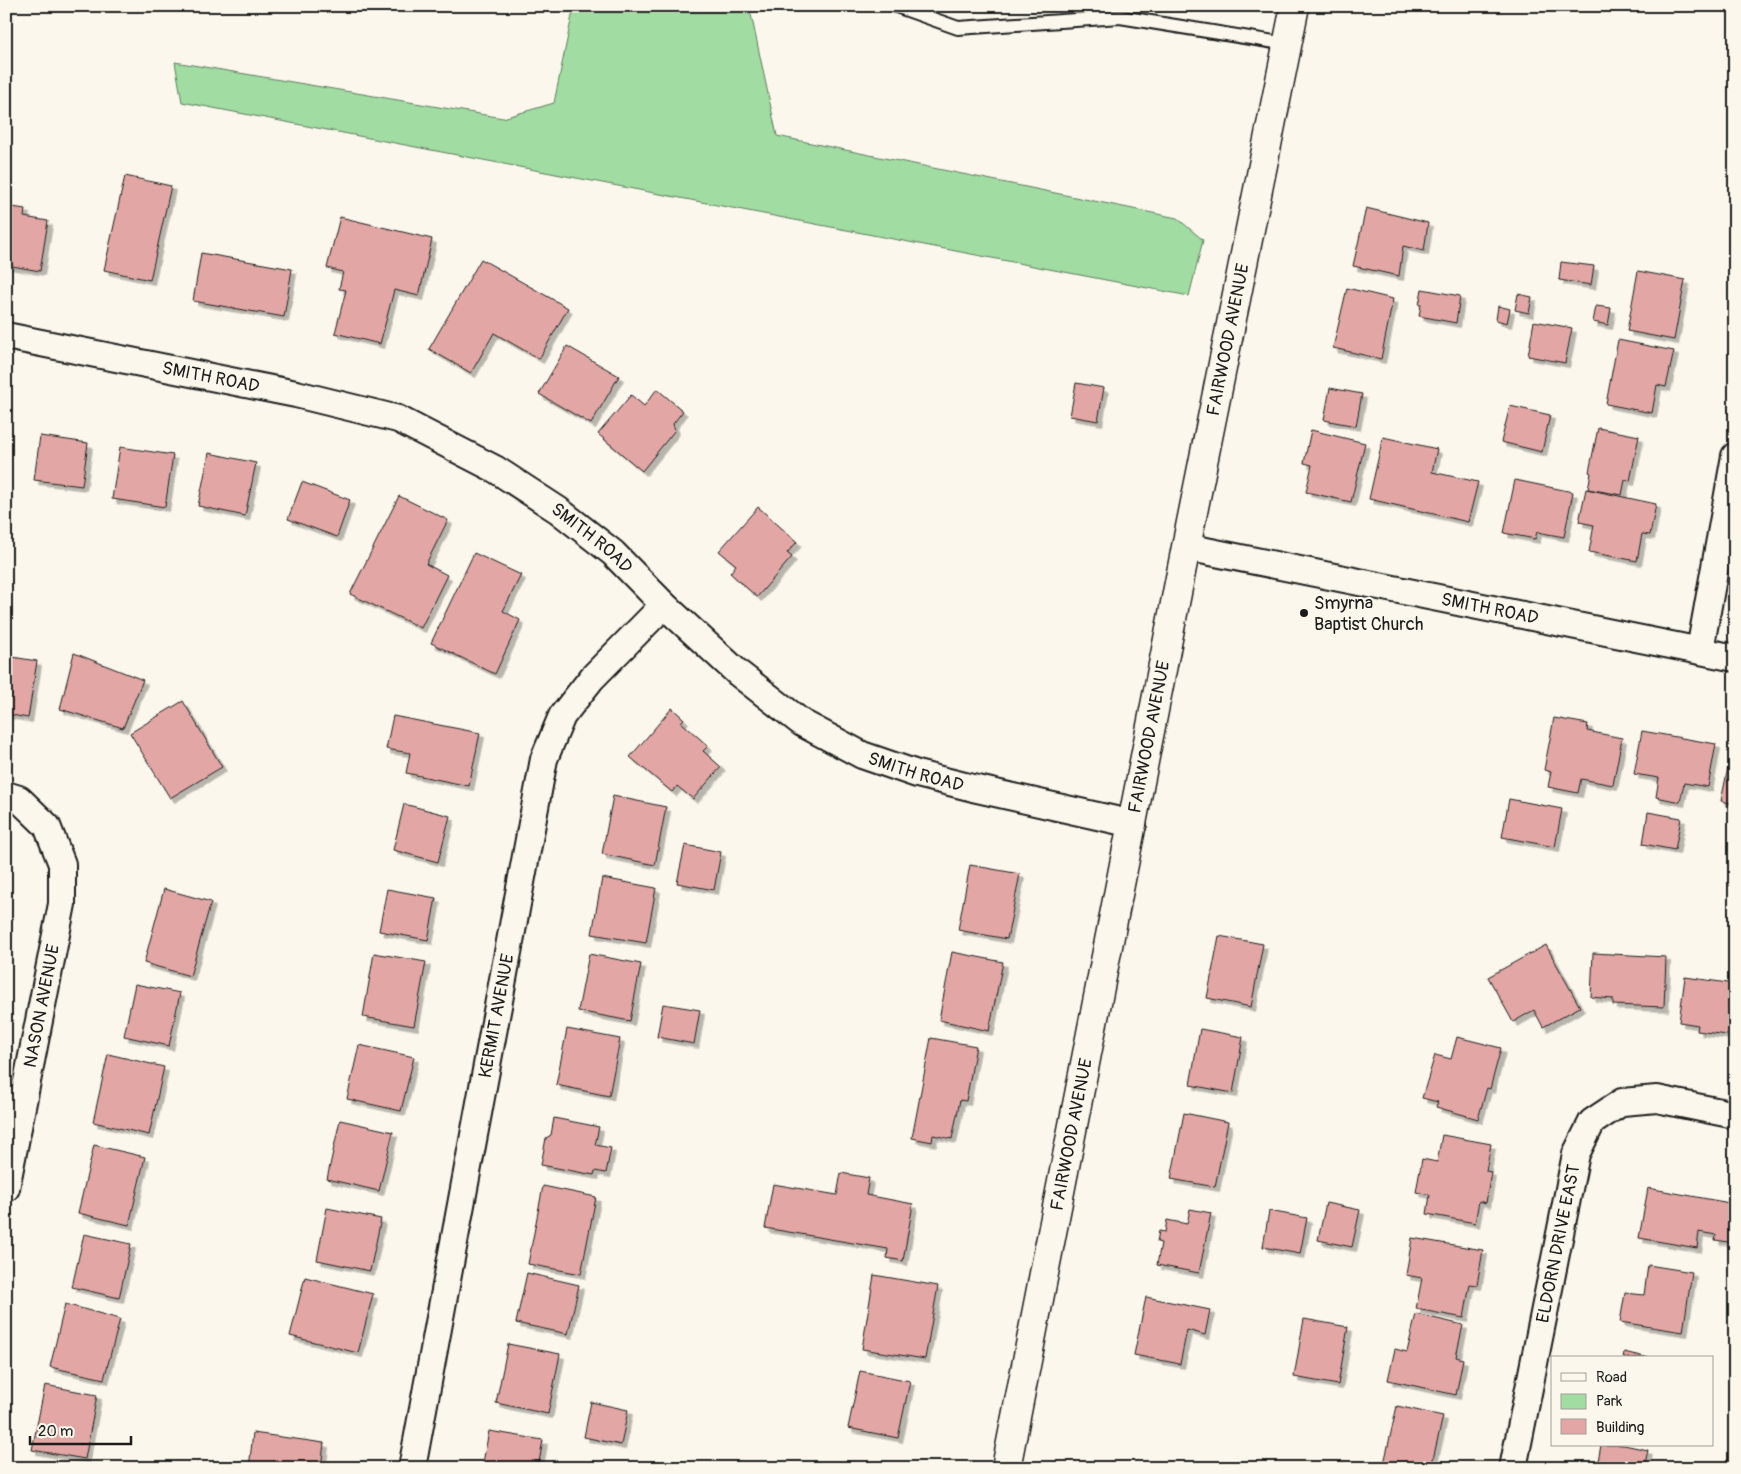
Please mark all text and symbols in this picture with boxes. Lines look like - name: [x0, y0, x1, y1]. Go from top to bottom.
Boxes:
- street label: FAIRWOOD AVENUE: [1201, 261, 1254, 418]
- street label: SMITH ROAD: [160, 356, 262, 398]
- street label: SMITH ROAD: [547, 497, 638, 578]
- street label: SMITH ROAD: [1439, 587, 1541, 629]
- place label: Smyrna Baptist Church: [1314, 592, 1423, 636]
- marker: Smyrna Baptist Church: [1298, 607, 1310, 619]
- street label: FAIRWOOD AVENUE: [1123, 659, 1175, 815]
- street label: SMITH ROAD: [865, 746, 966, 797]
- street label: NASON AVENUE: [19, 942, 65, 1070]
- street label: KERMIT AVENUE: [473, 952, 519, 1080]
- street label: FAIRWOOD AVENUE: [1045, 1056, 1097, 1213]
- street label: ELDORN DRIVE EAST: [1531, 1162, 1585, 1325]
- legend: [1551, 1356, 1714, 1446]
- text: Road: [1596, 1368, 1627, 1387]
- text: Park: [1596, 1392, 1623, 1411]
- scale bar: [30, 1414, 131, 1446]
- text: Building: [1596, 1418, 1644, 1437]
- text: 20 m: [38, 1422, 73, 1441]

